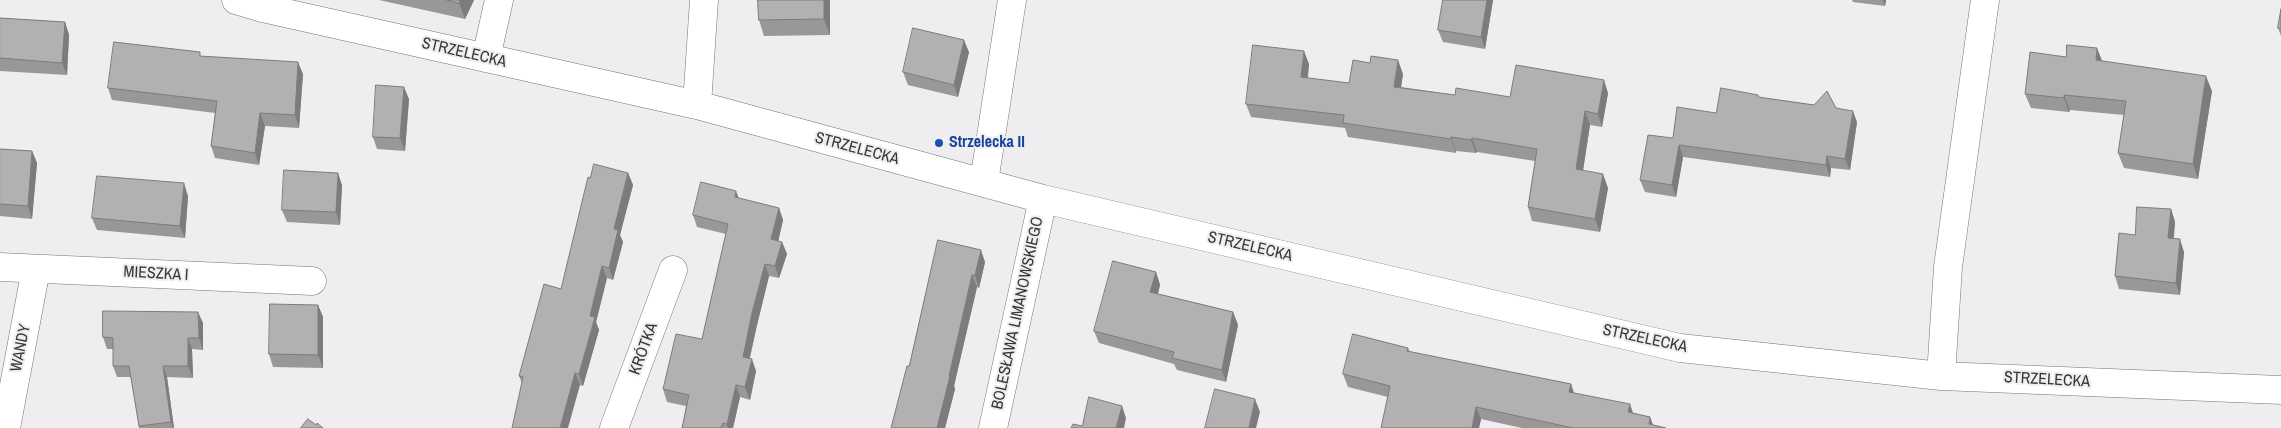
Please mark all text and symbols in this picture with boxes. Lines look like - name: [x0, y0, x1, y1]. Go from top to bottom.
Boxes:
- street label: STRZELECKA: [420, 34, 508, 72]
- street label: STRZELECKA: [813, 129, 901, 169]
- place label: Strzelecka II: [949, 133, 1025, 153]
- marker: Strzelecka II: [933, 137, 945, 149]
- street label: BOLESŁAWA LIMANOWSKIEGO: [988, 215, 1048, 411]
- street label: STRZELECKA: [1206, 228, 1294, 266]
- street label: MIESZKA I: [123, 263, 189, 285]
- street label: KRÓTKA: [626, 320, 662, 378]
- street label: STRZELECKA: [1601, 321, 1689, 357]
- street label: WANDY: [7, 322, 35, 374]
- street label: STRZELECKA: [2004, 368, 2090, 392]

